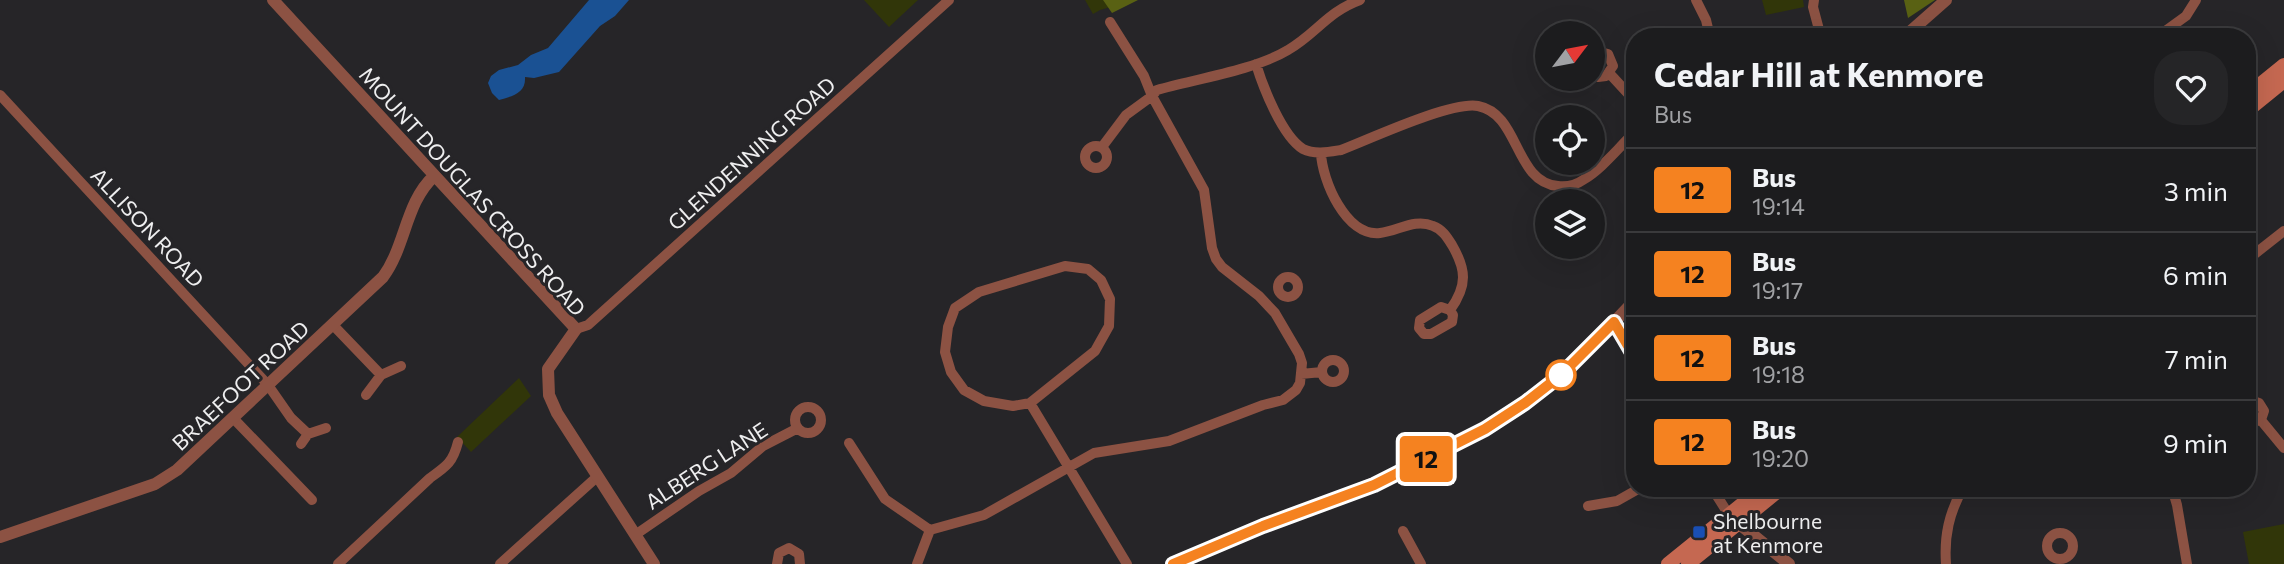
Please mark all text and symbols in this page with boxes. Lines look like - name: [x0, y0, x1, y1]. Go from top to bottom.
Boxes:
- north arrow: [1535, 21, 1605, 91]
- map controls: [1535, 21, 1605, 259]
- button: heart: [2154, 51, 2228, 125]
- text: Cedar Hill at Kenmore: [1654, 53, 1984, 94]
- street label: MOUNT DOUGLAS CROSS ROAD: [355, 62, 591, 320]
- street label: GLENDENNING ROAD: [662, 71, 840, 235]
- text: Bus: [1654, 100, 1692, 128]
- button: locate: [1535, 105, 1605, 175]
- text: Bus: [1752, 161, 1796, 192]
- street label: ALLISON ROAD: [86, 162, 210, 292]
- text: 12: [1680, 175, 1705, 204]
- text: 3 min: [2164, 175, 2228, 206]
- button: layers: [1535, 189, 1605, 259]
- text: 19:14: [1752, 192, 1805, 220]
- text: Bus: [1752, 245, 1796, 276]
- text: 12: [1680, 259, 1705, 288]
- text: 6 min: [2163, 259, 2228, 290]
- text: 19:17: [1752, 276, 1803, 304]
- street label: BRAEFOOT ROAD: [166, 315, 314, 455]
- text: Bus: [1752, 329, 1796, 360]
- text: 12: [1680, 343, 1705, 372]
- text: 7 min: [2165, 343, 2228, 374]
- unlabelled marker: [1546, 360, 1576, 390]
- text: 19:18: [1752, 360, 1805, 388]
- text: Bus: [1752, 413, 1796, 444]
- street label: ALBERG LANE: [640, 416, 772, 514]
- text: 12: [1680, 427, 1705, 456]
- text: 9 min: [2163, 427, 2228, 458]
- line badge: 12: [1394, 436, 1458, 482]
- text: 12: [1414, 444, 1438, 473]
- text: 19:20: [1752, 444, 1809, 472]
- place label: Shelbourne at Kenmore: [1713, 508, 1823, 557]
- marker: Shelbourne at Kenmore: [1691, 524, 1707, 540]

